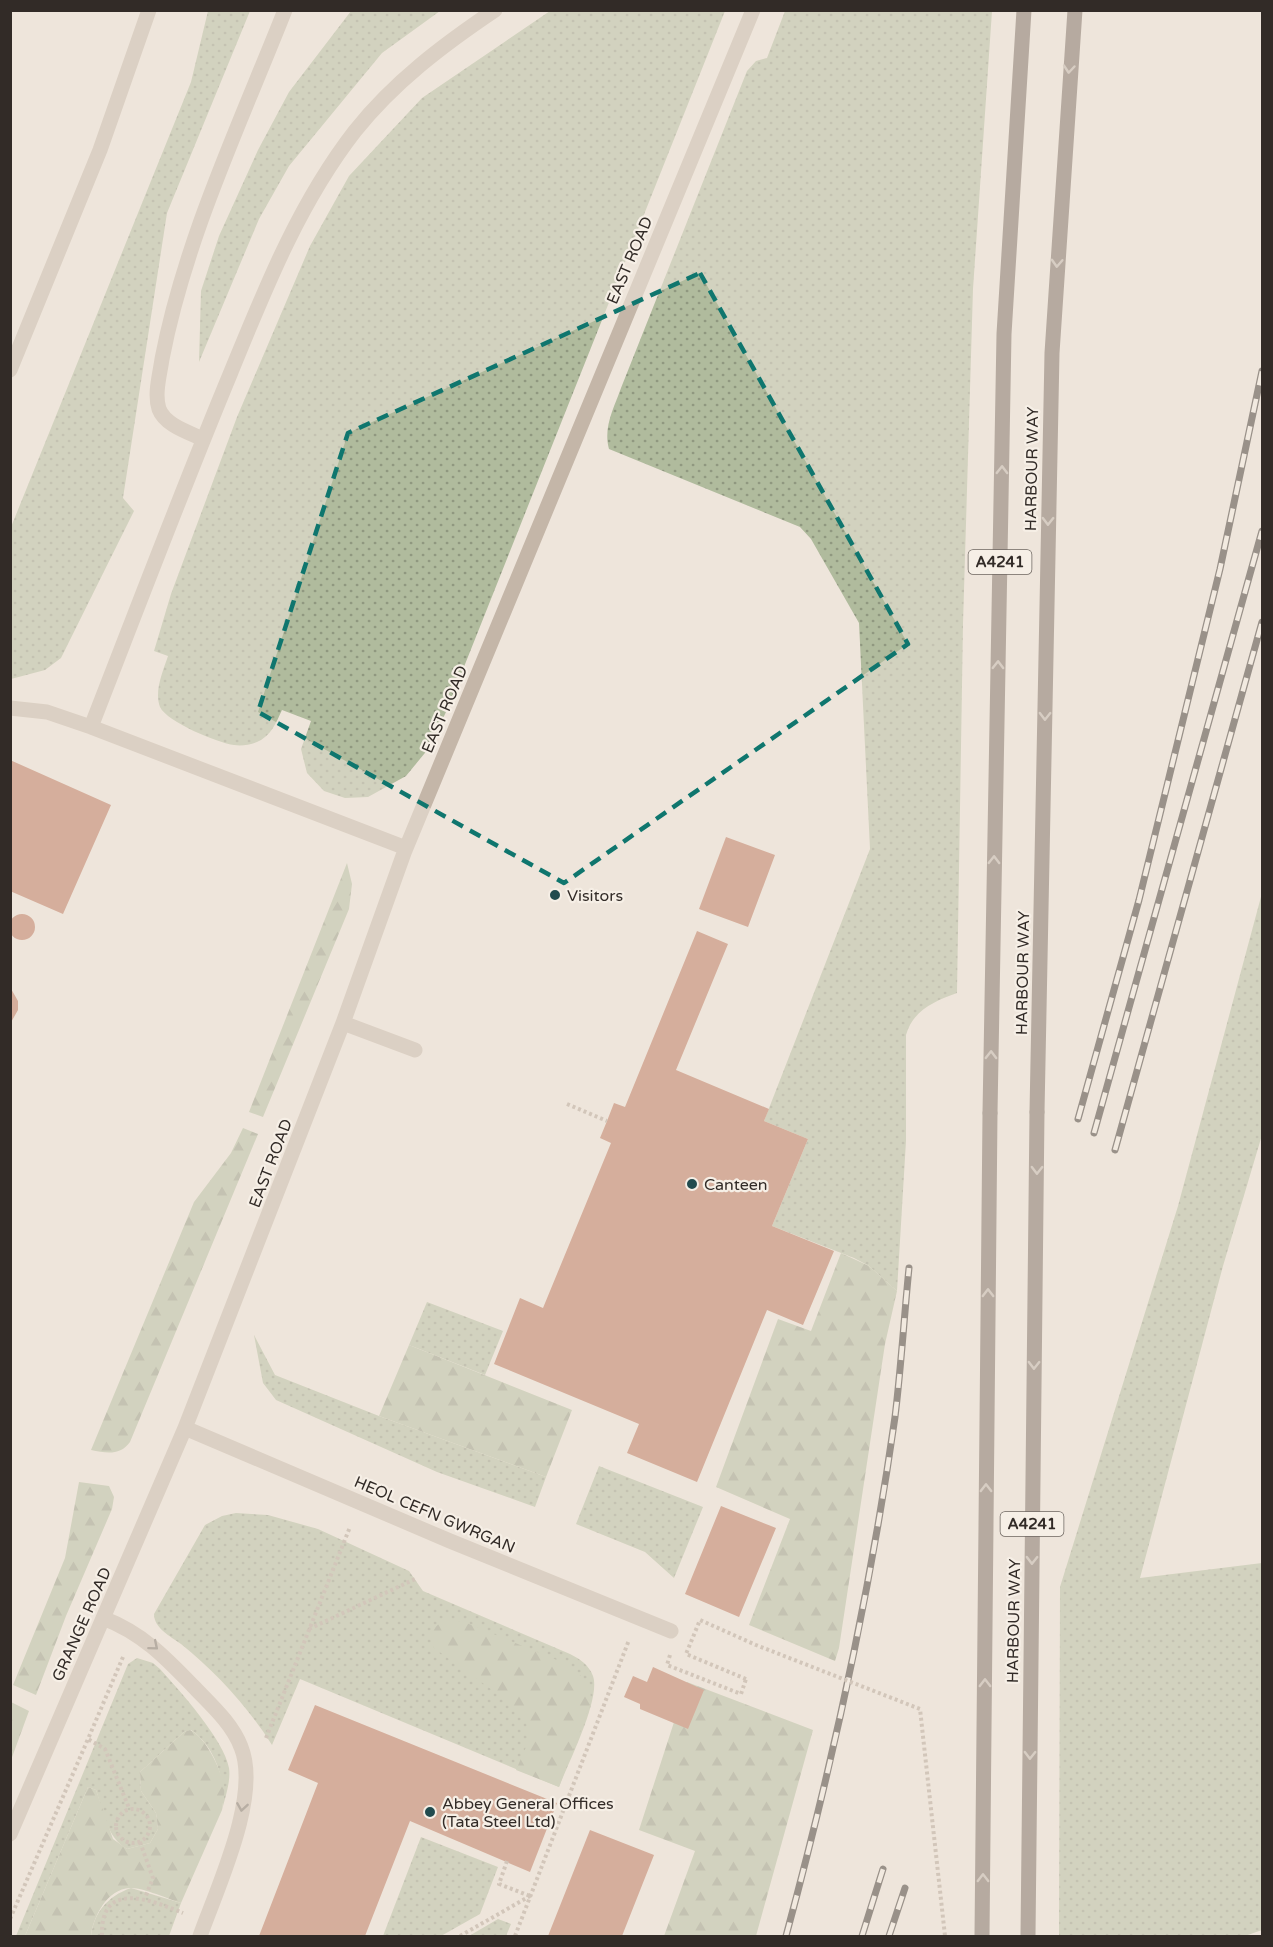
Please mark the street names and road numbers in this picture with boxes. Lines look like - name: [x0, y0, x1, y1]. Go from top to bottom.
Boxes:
- street label: EAST ROAD: [602, 213, 657, 307]
- street label: HARBOUR WAY: [1021, 407, 1043, 531]
- road number: A4241: [968, 550, 1032, 574]
- street label: EAST ROAD: [417, 662, 472, 756]
- street label: HARBOUR WAY: [1012, 911, 1034, 1035]
- street label: EAST ROAD: [245, 1116, 297, 1211]
- street label: HEOL CEFN GWRGAN: [351, 1472, 518, 1558]
- road number: A4241: [1000, 1512, 1064, 1536]
- street label: HARBOUR WAY: [1003, 1559, 1025, 1683]
- street label: GRANGE ROAD: [48, 1564, 116, 1685]

